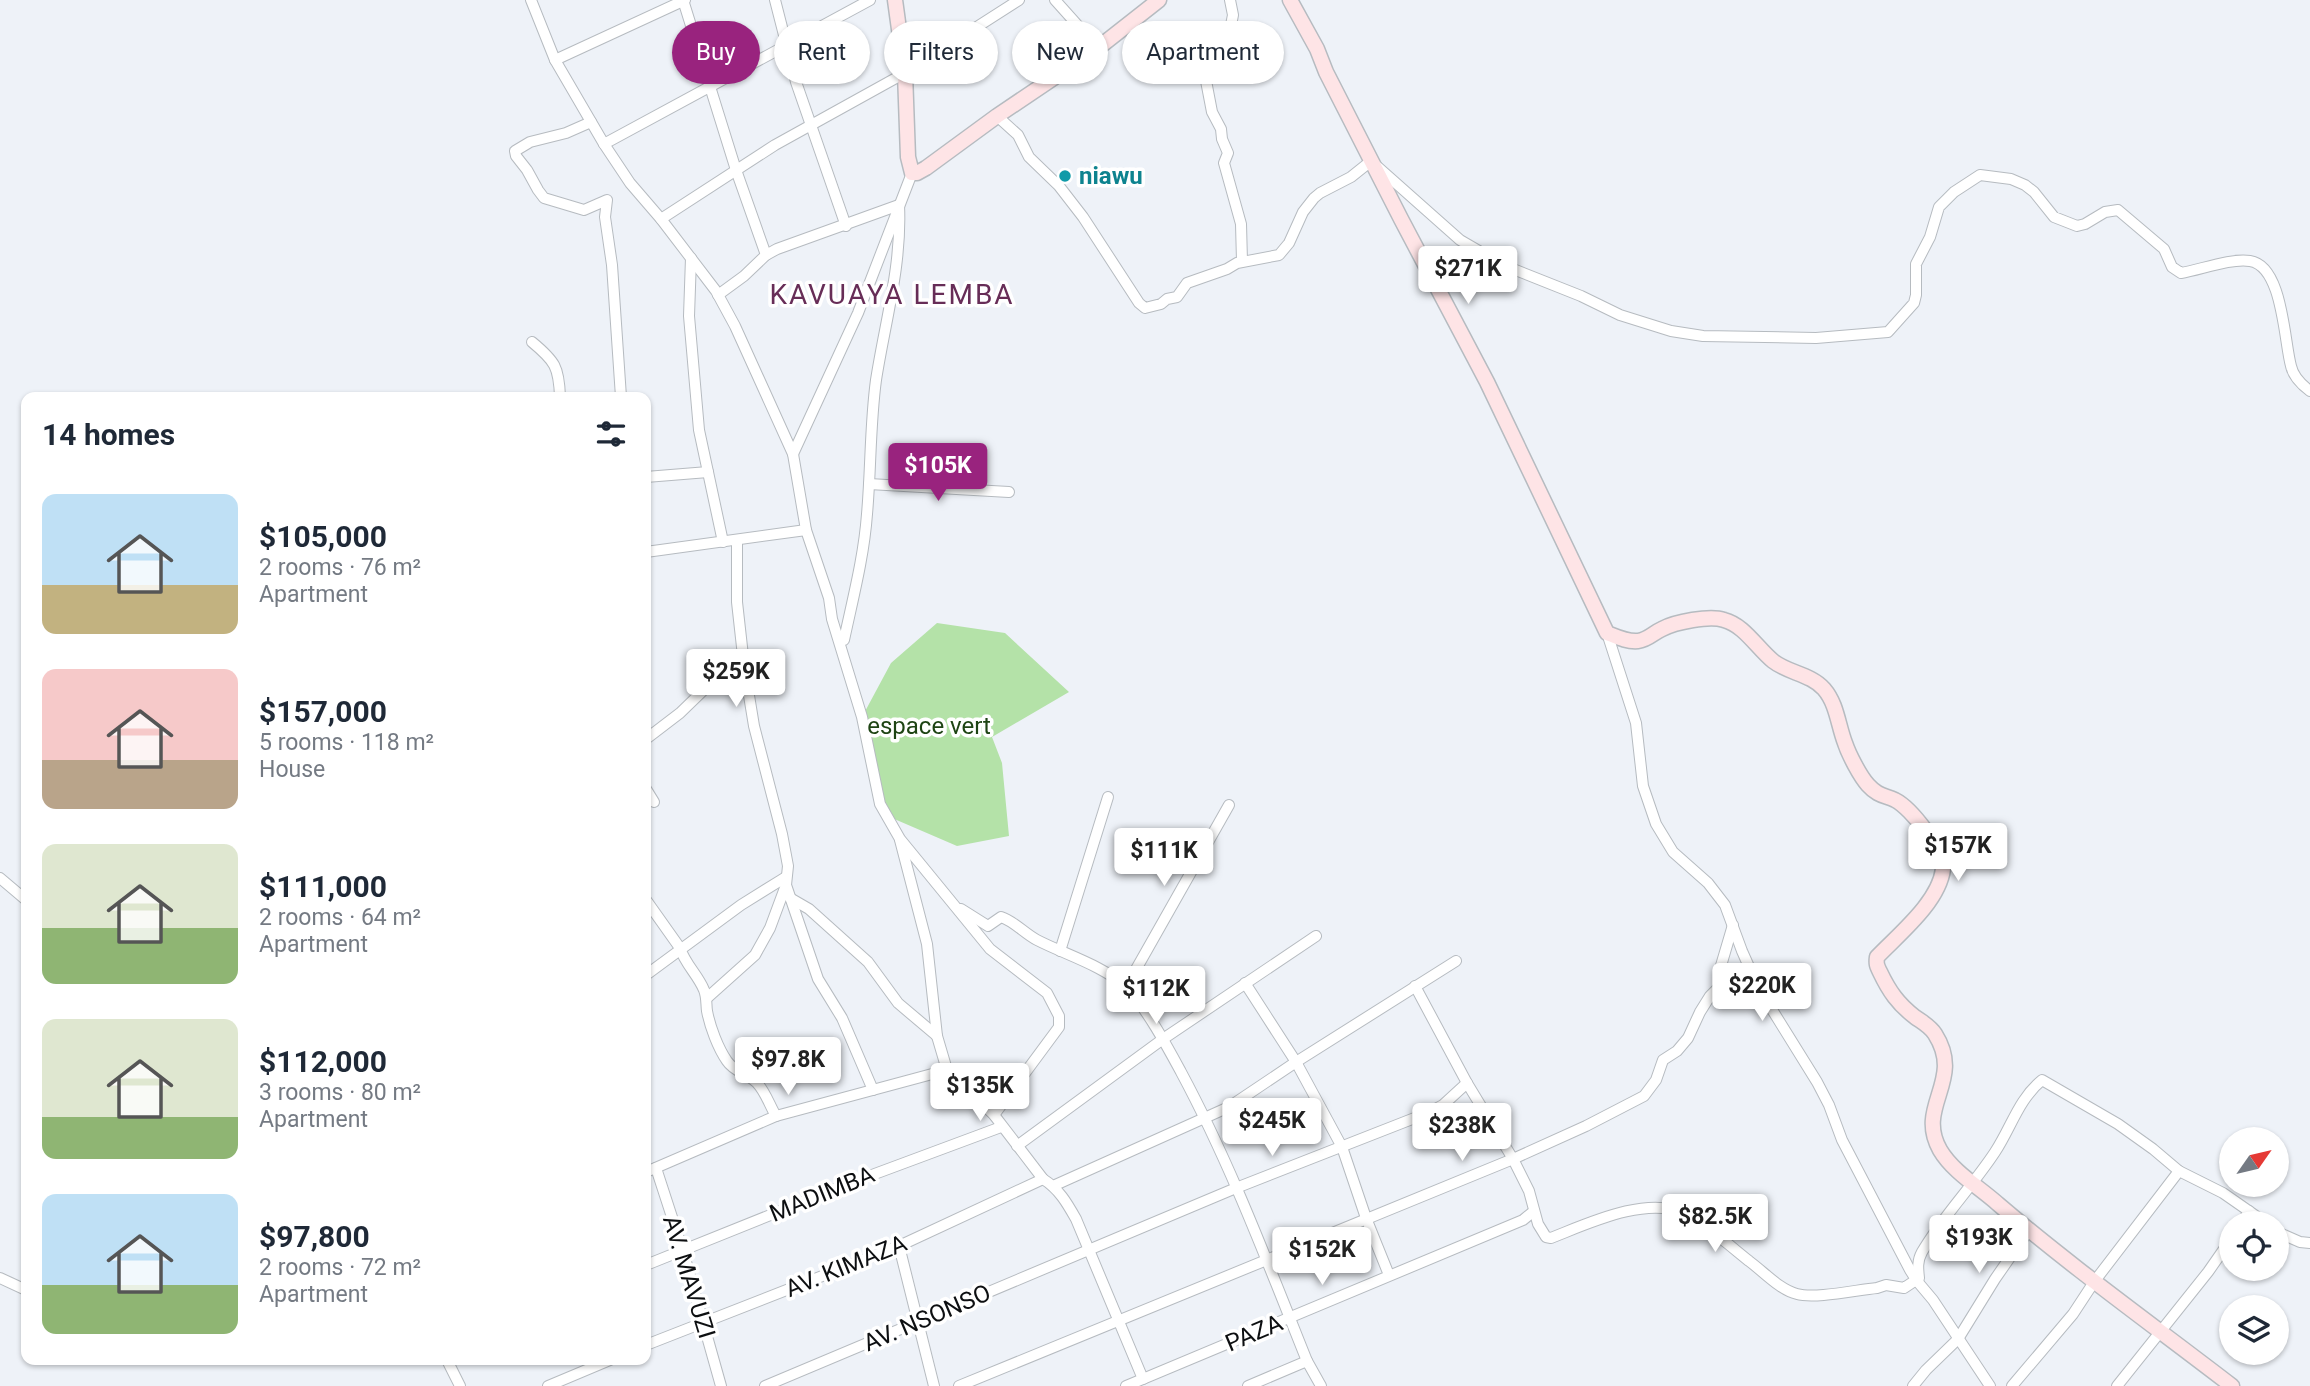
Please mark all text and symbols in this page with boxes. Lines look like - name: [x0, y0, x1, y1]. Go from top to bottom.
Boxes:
- chip: Buy: [672, 21, 760, 84]
- chip: Rent: [774, 21, 870, 84]
- chip: Filters: [884, 21, 998, 84]
- chip: New: [1012, 21, 1108, 84]
- chip: Apartment: [1122, 21, 1284, 84]
- place label: niawu: [1079, 162, 1143, 190]
- marker: niawu: [1057, 168, 1073, 184]
- pin: $271K: [1419, 246, 1517, 306]
- text: $271K: [1434, 255, 1502, 282]
- district label: KAVUAYA LEMBA: [769, 278, 1015, 311]
- icon: filters: [592, 415, 630, 453]
- text: 14 homes: [42, 417, 175, 452]
- pin: $105K: [889, 444, 987, 503]
- text: $105K: [904, 452, 972, 479]
- text: $105,000: [259, 519, 387, 554]
- icon: home: [98, 522, 182, 606]
- text: 2 rooms · 76 m²: [259, 554, 421, 581]
- text: Apartment: [259, 581, 368, 608]
- pin: $259K: [687, 650, 785, 709]
- text: $259K: [702, 658, 770, 685]
- text: $157,000: [259, 694, 387, 729]
- icon: home: [98, 697, 182, 781]
- park label: espace vert: [867, 712, 991, 740]
- text: 5 rooms · 118 m²: [259, 729, 434, 756]
- text: House: [259, 756, 325, 783]
- pin: $157K: [1909, 824, 2007, 883]
- pin: $111K: [1115, 828, 1213, 888]
- text: $157K: [1924, 832, 1992, 859]
- text: $111K: [1130, 837, 1198, 864]
- text: $111,000: [259, 869, 387, 904]
- icon: home: [98, 872, 182, 956]
- text: 2 rooms · 64 m²: [259, 904, 421, 931]
- text: Apartment: [259, 931, 368, 958]
- pin: $220K: [1713, 964, 1811, 1023]
- pin: $112K: [1107, 967, 1205, 1026]
- text: $220K: [1728, 972, 1796, 999]
- text: $112K: [1122, 975, 1190, 1002]
- pin: $97.8K: [731, 1038, 845, 1097]
- text: $112,000: [259, 1044, 387, 1079]
- text: $97.8K: [751, 1046, 825, 1073]
- icon: home: [98, 1047, 182, 1131]
- pin: $135K: [931, 1064, 1029, 1123]
- text: $135K: [946, 1072, 1014, 1099]
- text: 3 rooms · 80 m²: [259, 1079, 421, 1106]
- pin: $245K: [1223, 1098, 1321, 1158]
- pin: $238K: [1413, 1104, 1511, 1163]
- text: Apartment: [259, 1106, 368, 1133]
- text: $245K: [1238, 1107, 1306, 1134]
- text: $238K: [1428, 1112, 1496, 1139]
- north arrow: [2219, 1127, 2289, 1197]
- map controls: [2219, 1127, 2289, 1365]
- street label: MADIMBA: [765, 1160, 879, 1228]
- pin: $82.5K: [1658, 1194, 1772, 1254]
- text: $82.5K: [1678, 1203, 1752, 1230]
- button: locate: [2219, 1211, 2289, 1281]
- street label: AV. MAVUZI: [657, 1212, 721, 1342]
- pin: $193K: [1930, 1216, 2028, 1275]
- text: $97,800: [259, 1219, 370, 1254]
- icon: home: [98, 1222, 182, 1306]
- text: $193K: [1945, 1224, 2013, 1251]
- pin: $152K: [1273, 1228, 1371, 1287]
- street label: AV. KIMAZA: [781, 1229, 911, 1303]
- text: $152K: [1288, 1236, 1356, 1263]
- text: 2 rooms · 72 m²: [259, 1254, 421, 1281]
- street label: AV. NSONSO: [859, 1279, 995, 1357]
- text: Apartment: [259, 1281, 368, 1308]
- button: layers: [2219, 1295, 2289, 1365]
- street label: PAZA: [1221, 1308, 1287, 1357]

